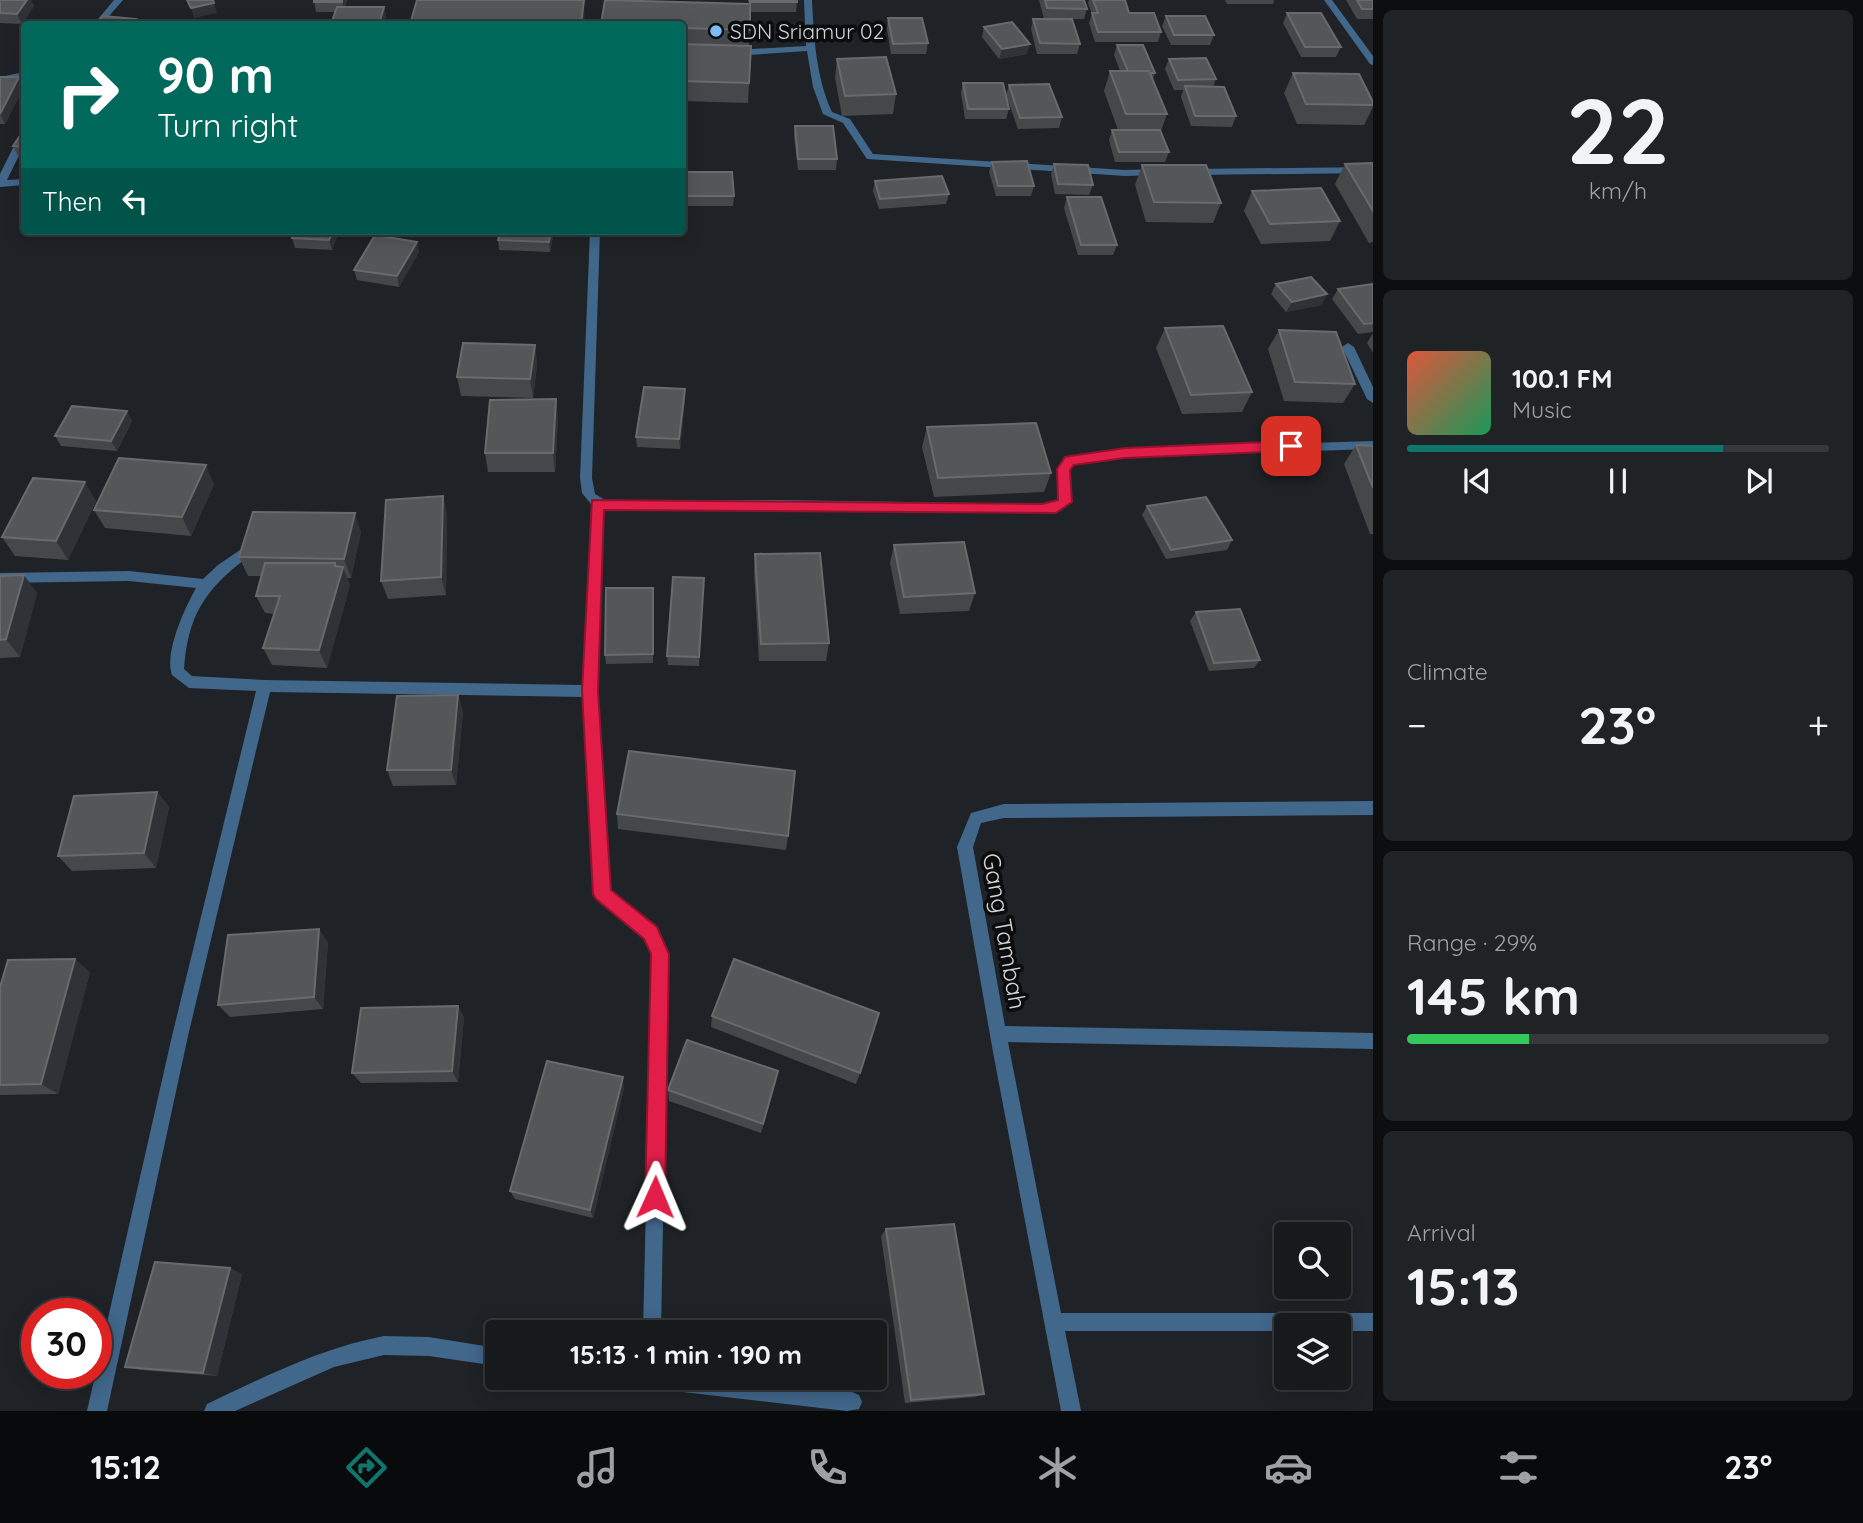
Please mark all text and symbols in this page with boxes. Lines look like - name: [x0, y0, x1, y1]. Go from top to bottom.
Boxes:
- place label: SDN Sriamur 02: [730, 18, 884, 44]
- marker: SDN Sriamur 02: [708, 23, 724, 39]
- text: 90 m: [157, 44, 274, 105]
- icon: right: [42, 49, 133, 140]
- text: 22: [1566, 73, 1670, 187]
- text: Turn right: [157, 105, 298, 145]
- text: km/h: [1589, 176, 1647, 205]
- icon: left: [116, 182, 154, 220]
- text: Then: [42, 185, 102, 218]
- text: 100.1 FM: [1512, 362, 1613, 395]
- text: Music: [1512, 395, 1572, 424]
- pin: [1261, 416, 1321, 476]
- icon: arrive: [1272, 427, 1310, 465]
- icon: previous: [1458, 462, 1496, 500]
- icon: pause: [1599, 462, 1637, 500]
- icon: next: [1740, 462, 1778, 500]
- text: Climate: [1407, 657, 1488, 686]
- text: 23°: [1578, 692, 1656, 757]
- text: −: [1407, 701, 1427, 749]
- text: +: [1808, 701, 1829, 749]
- street label: Gang Tambah: [976, 850, 1034, 1012]
- text: Range · 29%: [1407, 928, 1537, 957]
- text: 145 km: [1407, 963, 1580, 1028]
- position arrow: [618, 1160, 692, 1234]
- text: Arrival: [1407, 1218, 1476, 1247]
- map controls: [1274, 1222, 1351, 1390]
- button: search: [1274, 1222, 1351, 1299]
- text: 15:13: [1407, 1253, 1520, 1318]
- speed limit sign: 30: [21, 1298, 112, 1389]
- button: layers: [1274, 1313, 1351, 1390]
- text: 15:13 · 1 min · 190 m: [570, 1338, 802, 1371]
- icon: directions: [342, 1443, 391, 1492]
- icon: music: [573, 1443, 622, 1492]
- icon: phone: [803, 1443, 852, 1492]
- icon: climate: [1033, 1443, 1082, 1492]
- icon: car: [1264, 1443, 1313, 1492]
- icon: filters: [1494, 1443, 1543, 1492]
- text: 15:12: [91, 1447, 161, 1487]
- text: 23°: [1724, 1447, 1772, 1487]

